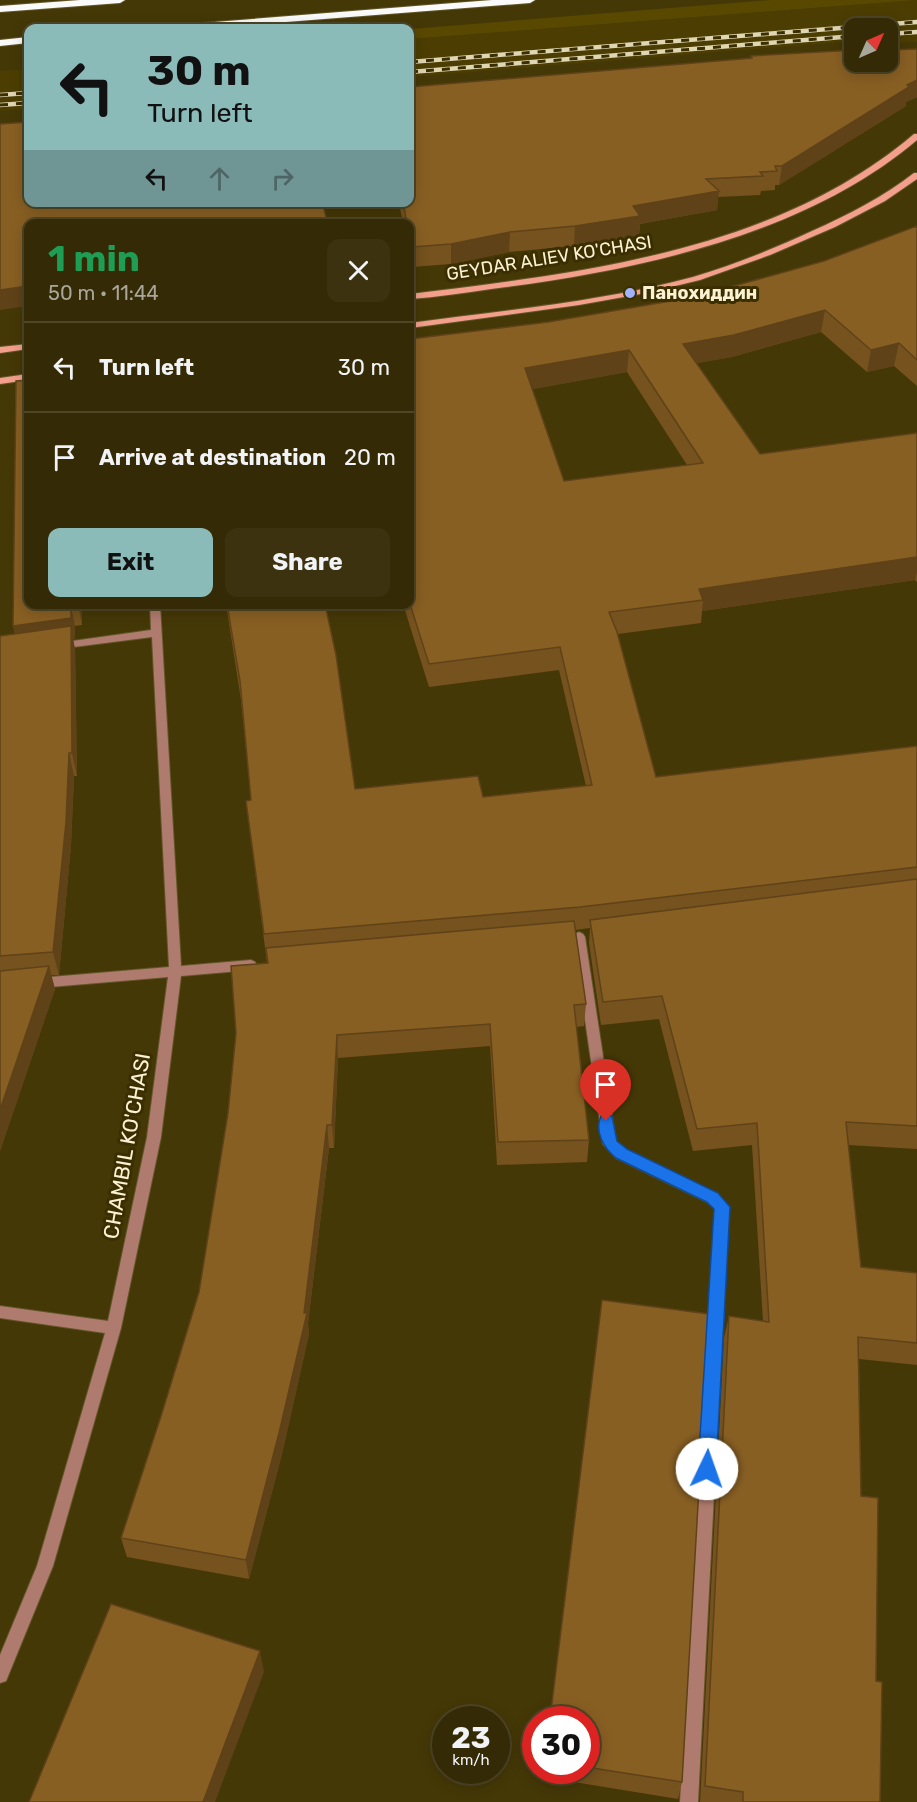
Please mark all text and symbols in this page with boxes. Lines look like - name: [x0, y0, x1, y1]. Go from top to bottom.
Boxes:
- north arrow: [844, 18, 898, 72]
- map controls: [844, 18, 898, 72]
- text: 30 m: [147, 46, 251, 96]
- icon: left: [48, 48, 126, 126]
- text: Turn left: [147, 97, 252, 129]
- icon: left: [140, 162, 173, 195]
- icon: ahead: [203, 162, 236, 195]
- icon: right: [266, 162, 299, 195]
- street label: GEYDAR ALIEV KO'CHASI: [445, 231, 653, 285]
- text: 1 min: [48, 237, 140, 280]
- button: close: [327, 239, 390, 302]
- text: 50 m · 11:44: [48, 281, 159, 305]
- place label: Панохиддин: [642, 282, 757, 304]
- marker: Панохиддин: [623, 286, 637, 300]
- icon: left: [48, 351, 81, 384]
- text: Turn left: [99, 354, 194, 381]
- text: 30 m: [338, 354, 390, 381]
- icon: arrive: [48, 441, 81, 474]
- text: Arrive at destination: [99, 444, 326, 471]
- text: 20 m: [344, 444, 396, 471]
- button: Exit: [48, 528, 213, 597]
- button: Share: [225, 528, 390, 597]
- street label: CHAMBIL KO'CHASI: [98, 1051, 155, 1241]
- pin: [580, 1059, 631, 1121]
- icon: arrive: [589, 1068, 622, 1101]
- position arrow: [675, 1437, 739, 1501]
- speed limit sign: 30: [522, 1706, 600, 1784]
- text: 23: [451, 1720, 491, 1756]
- text: km/h: [452, 1751, 490, 1769]

